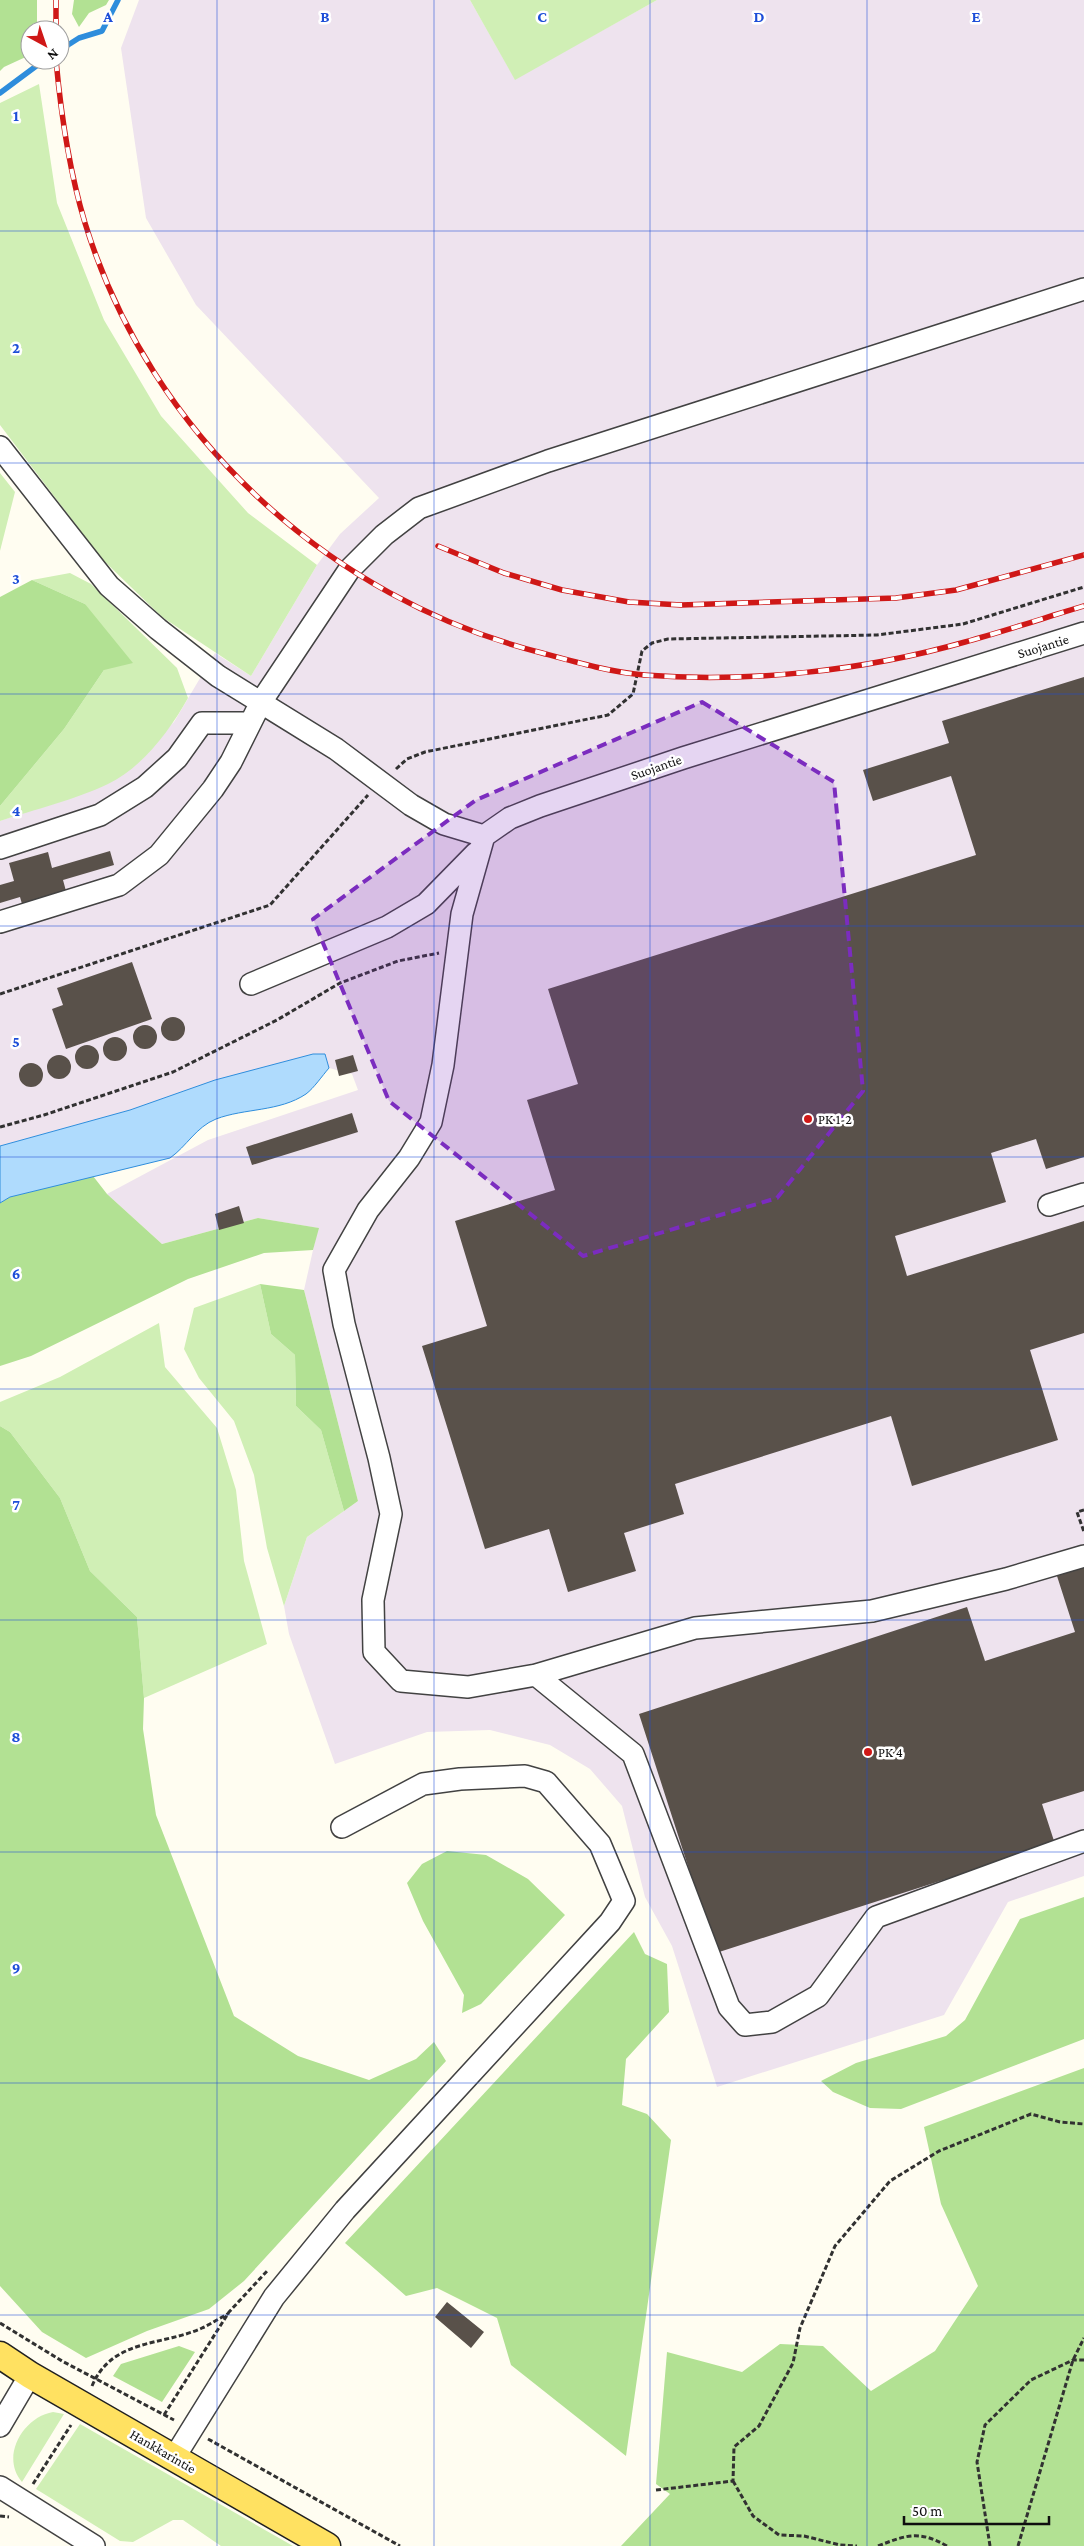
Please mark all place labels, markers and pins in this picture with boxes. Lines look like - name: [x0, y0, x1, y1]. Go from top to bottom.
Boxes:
- place label: PK 1-2: [818, 1111, 852, 1127]
- marker: PK 1-2: [802, 1113, 814, 1125]
- place label: PK 4: [878, 1744, 903, 1760]
- marker: PK 4: [862, 1746, 874, 1758]

